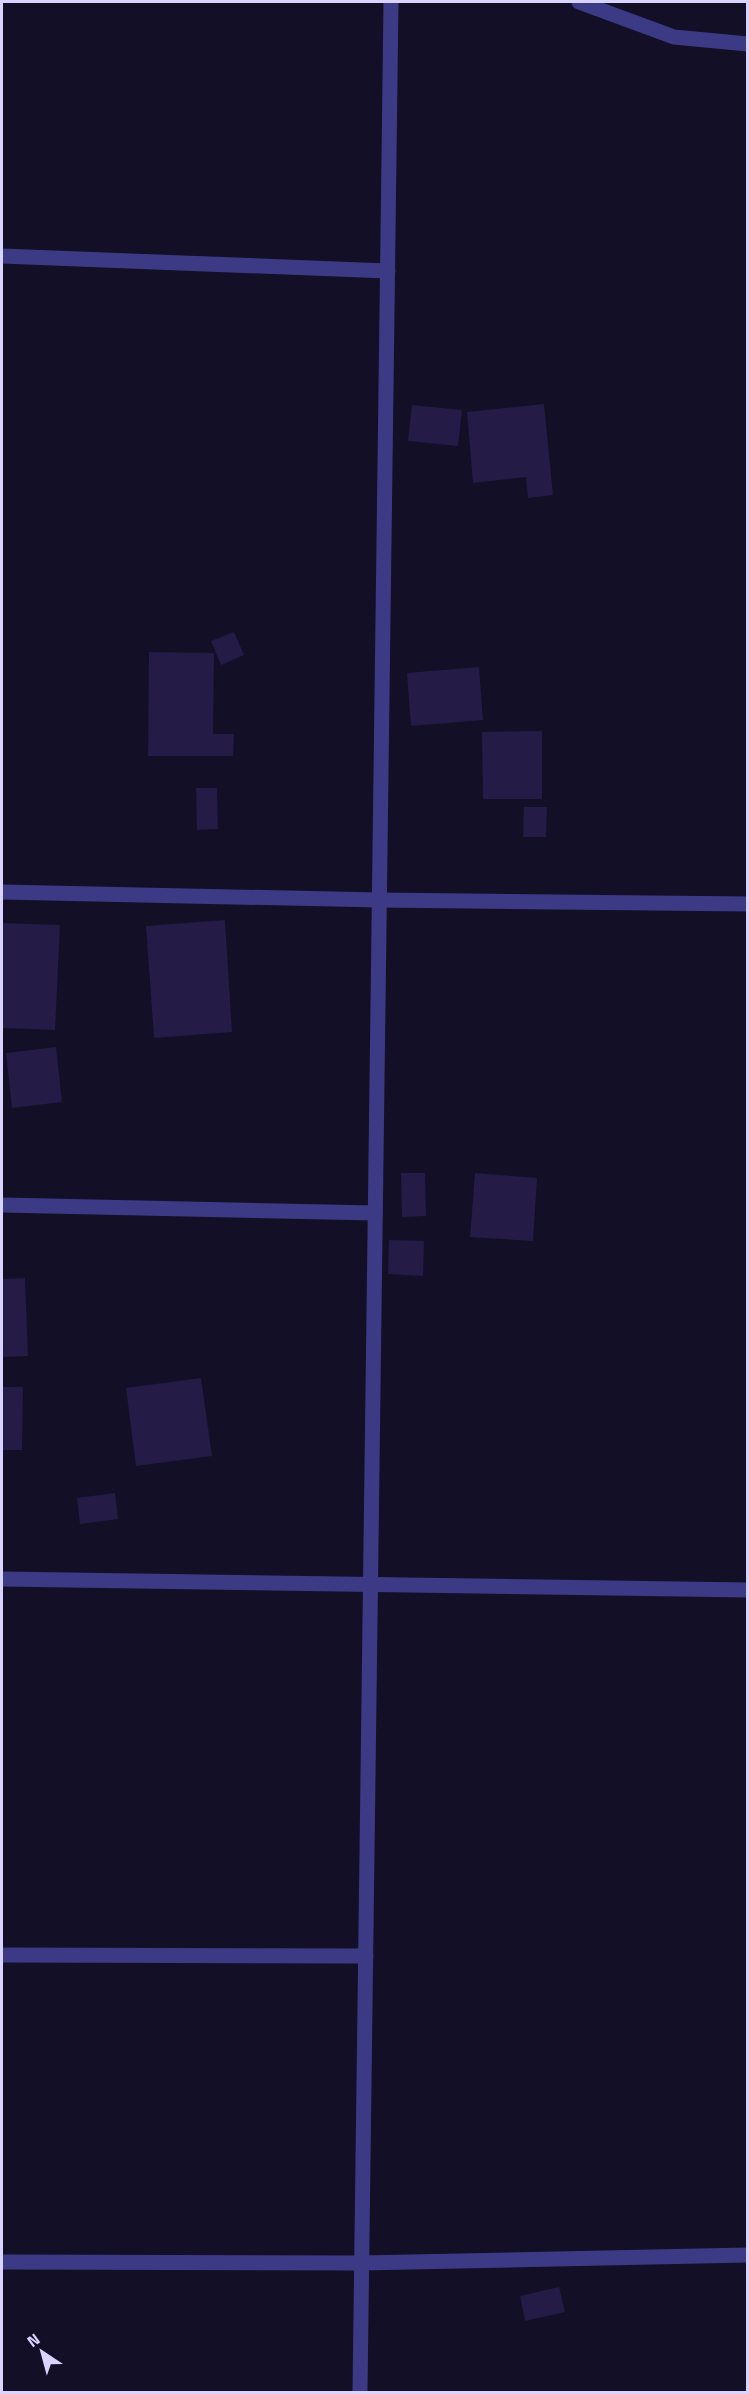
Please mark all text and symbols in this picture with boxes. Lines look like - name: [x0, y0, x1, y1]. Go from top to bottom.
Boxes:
- north arrow: [12, 2322, 72, 2382]
- text: N: [22, 2327, 45, 2353]

